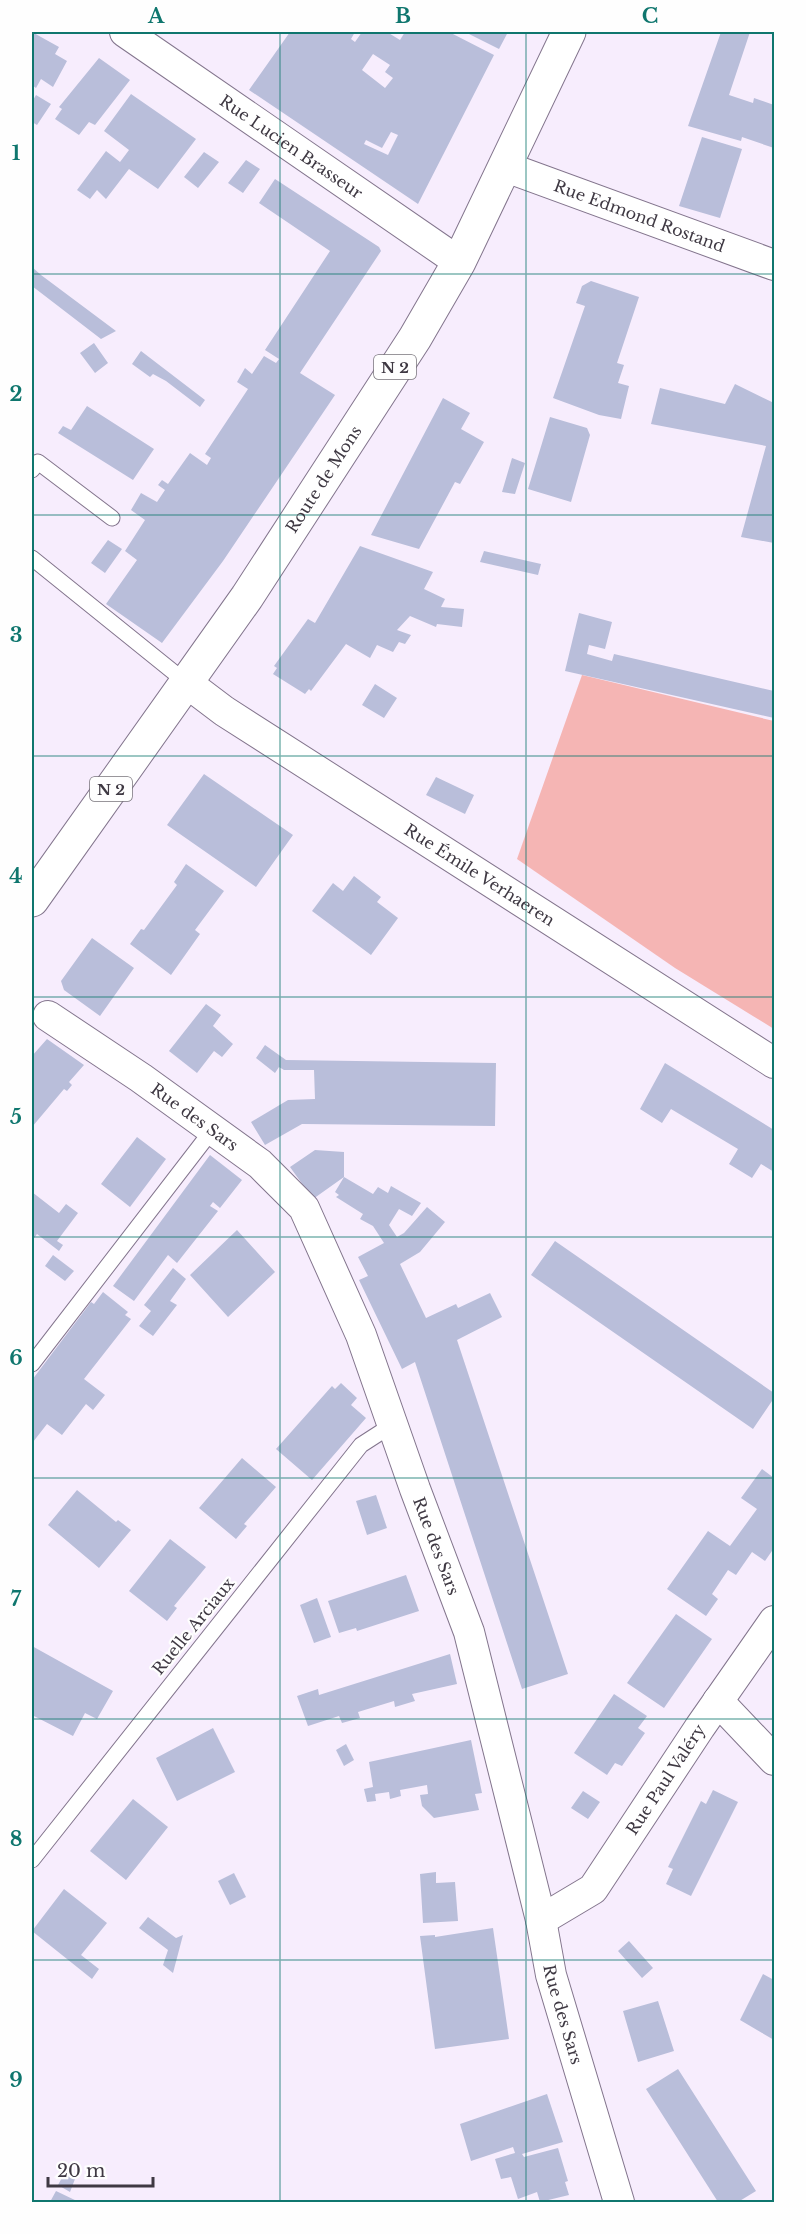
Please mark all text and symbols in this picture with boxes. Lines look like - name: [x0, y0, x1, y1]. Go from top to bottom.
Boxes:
- text: A: [147, 4, 165, 28]
- text: B: [395, 4, 411, 28]
- text: C: [642, 4, 658, 28]
- street label: Rue Lucien Brasseur: [216, 90, 367, 203]
- text: 1: [12, 141, 21, 165]
- street label: Rue Edmond Rostand: [551, 175, 728, 256]
- road number: N 2: [374, 355, 416, 379]
- text: 2: [9, 382, 23, 406]
- street label: Route de Mons: [281, 422, 366, 537]
- text: 3: [10, 623, 22, 647]
- road number: N 2: [90, 777, 132, 801]
- street label: Rue Émile Verhaeren: [401, 819, 559, 930]
- text: 4: [9, 864, 23, 888]
- street label: Rue des Sars: [147, 1079, 242, 1155]
- text: 5: [10, 1105, 22, 1129]
- text: 6: [9, 1346, 23, 1370]
- street label: Rue des Sars: [409, 1494, 464, 1598]
- street label: Ruelle Arciaux: [148, 1573, 238, 1679]
- text: 7: [11, 1587, 22, 1611]
- street label: Rue Paul Valéry: [622, 1719, 710, 1839]
- text: 8: [10, 1827, 22, 1851]
- street label: Rue des Sars: [539, 1963, 587, 2067]
- text: 9: [9, 2068, 23, 2092]
- scale bar: [48, 2150, 153, 2188]
- text: 20 m: [57, 2160, 105, 2182]

